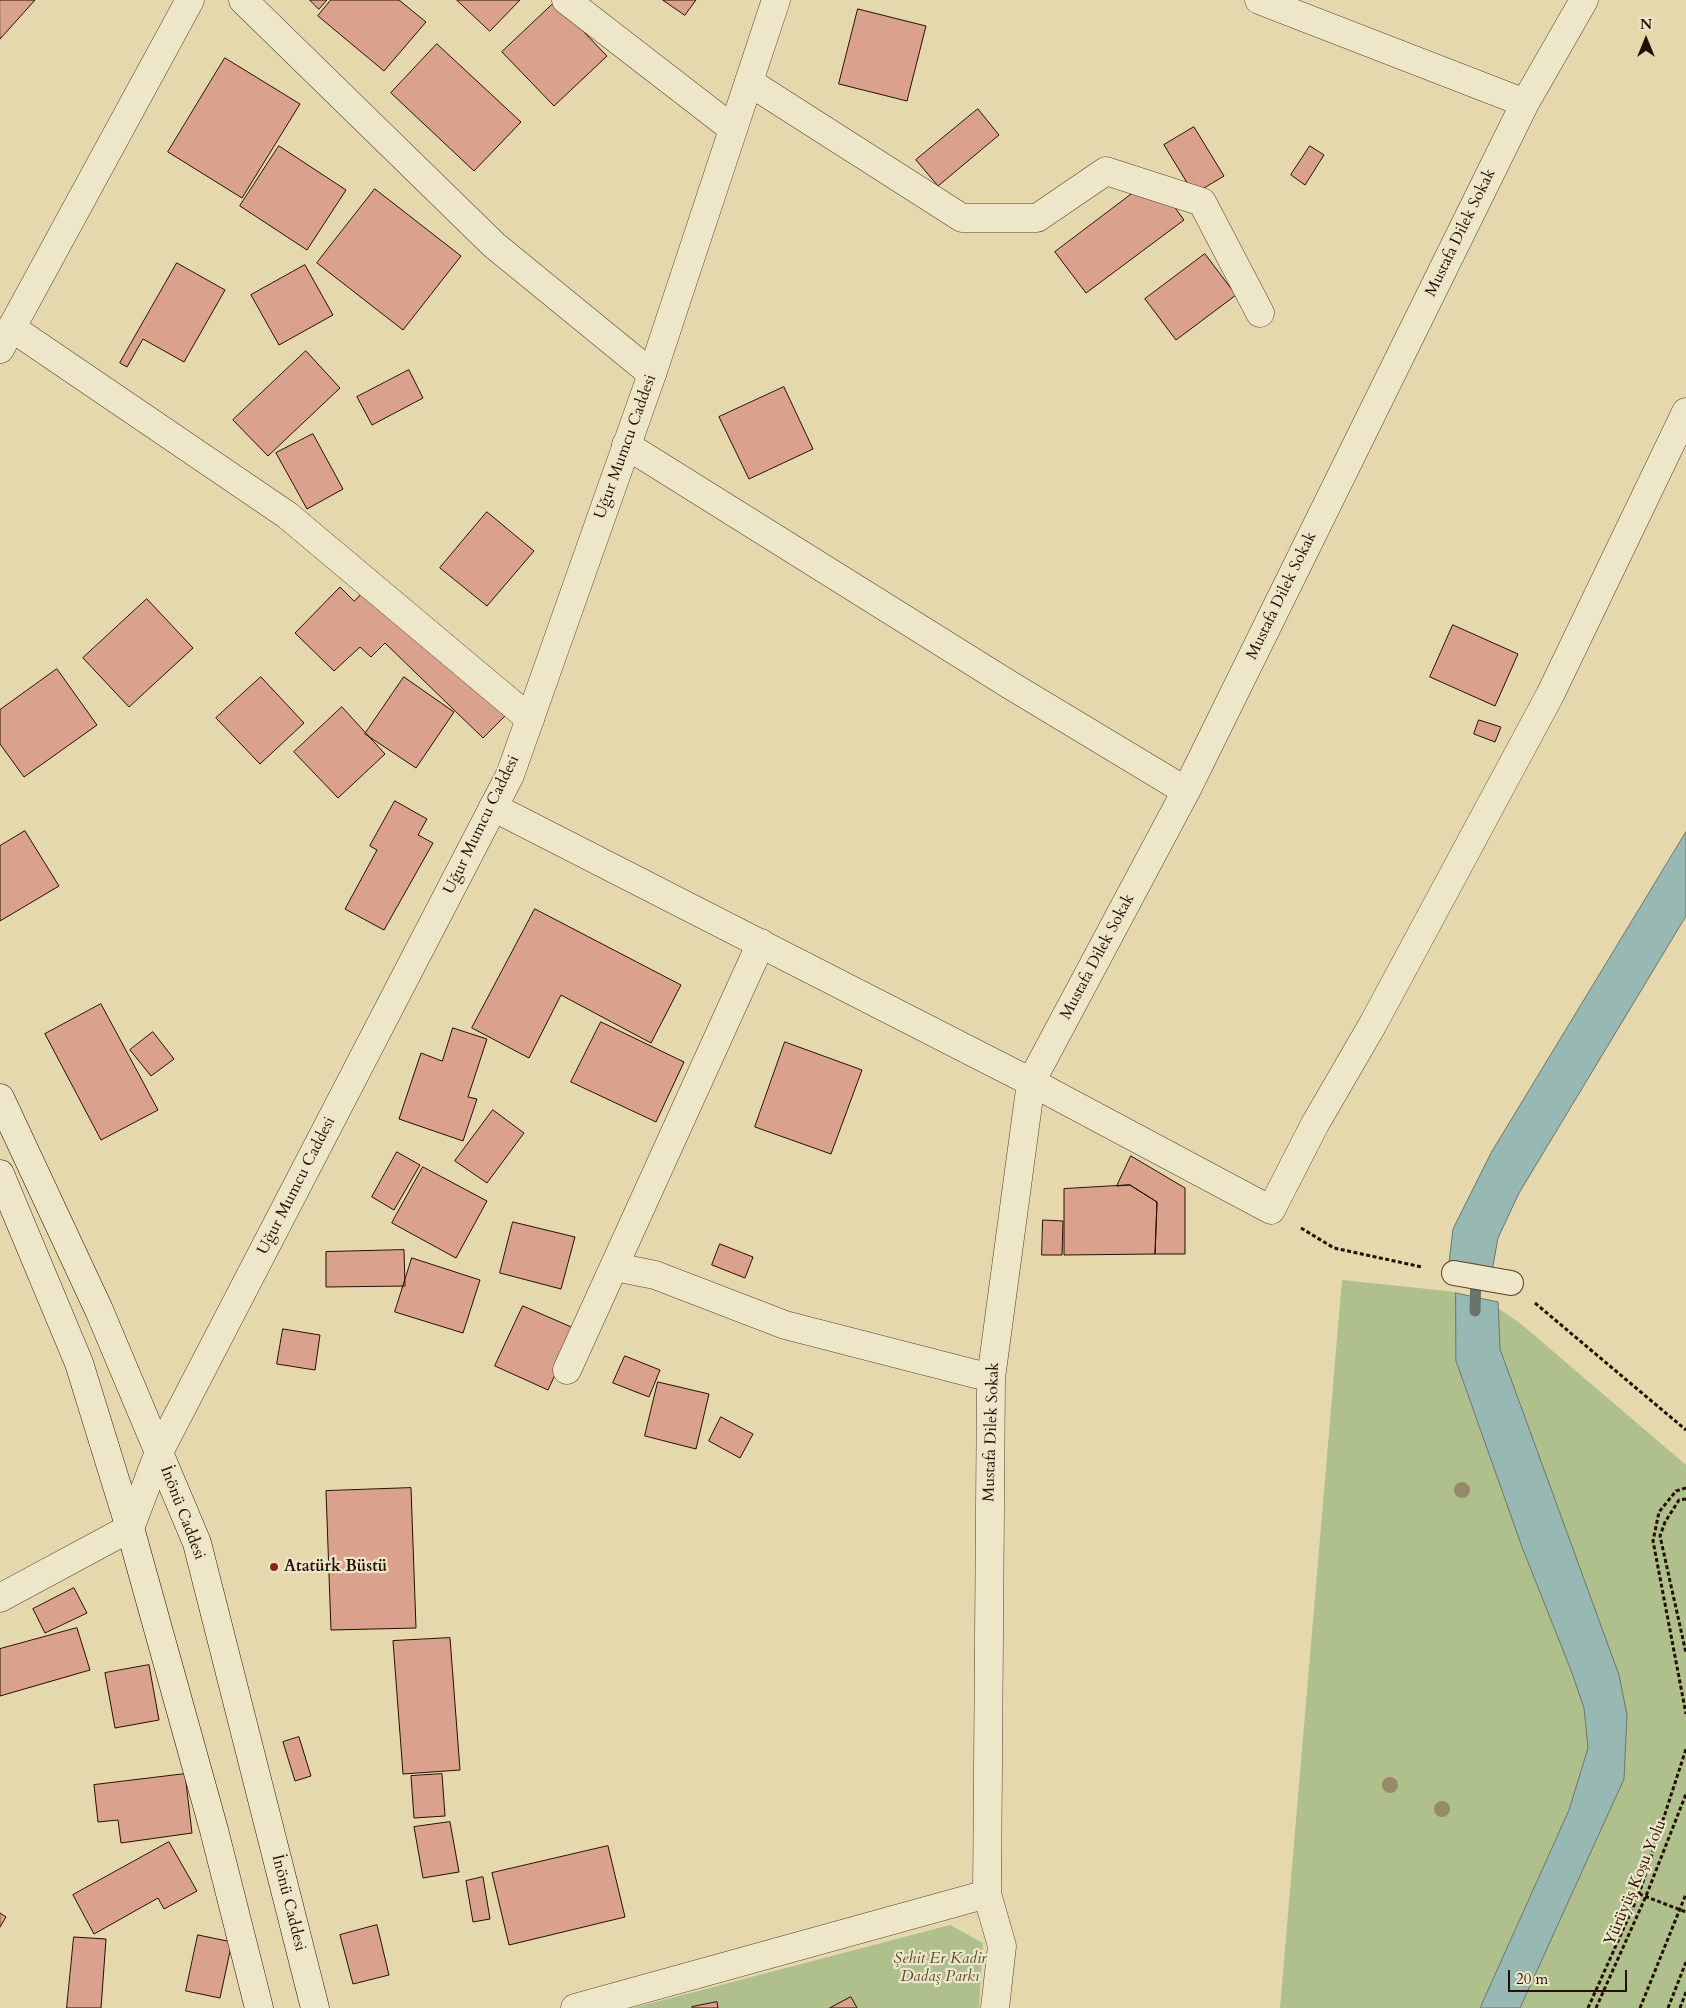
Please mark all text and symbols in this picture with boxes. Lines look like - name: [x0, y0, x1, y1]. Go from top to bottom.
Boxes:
- north arrow: [1621, 15, 1671, 65]
- text: N: [1640, 15, 1652, 34]
- street label: Mustafa Dilek Sokak: [1422, 166, 1500, 300]
- street label: Uğur Mumcu Caddesi: [591, 372, 661, 522]
- street label: Mustafa Dilek Sokak: [1243, 529, 1321, 663]
- street label: Uğur Mumcu Caddesi: [440, 752, 524, 898]
- street label: Mustafa Dilek Sokak: [1057, 891, 1139, 1023]
- street label: Uğur Mumcu Caddesi: [254, 1114, 340, 1258]
- street label: Mustafa Dilek Sokak: [980, 1362, 1004, 1502]
- street label: İnönü Caddesi: [155, 1464, 209, 1562]
- place label: Atatürk Büstü: [284, 1557, 387, 1577]
- marker: Atatürk Büstü: [268, 1561, 280, 1573]
- street label: Yürüyüş Koşu Yolu: [1601, 1817, 1671, 1949]
- street label: İnönü Caddesi: [267, 1853, 309, 1953]
- park label: Şehit Er Kadir Dadaş Parkı: [894, 1949, 986, 1987]
- scale bar: [1511, 1960, 1630, 1992]
- text: 20 m: [1516, 1969, 1548, 1989]

